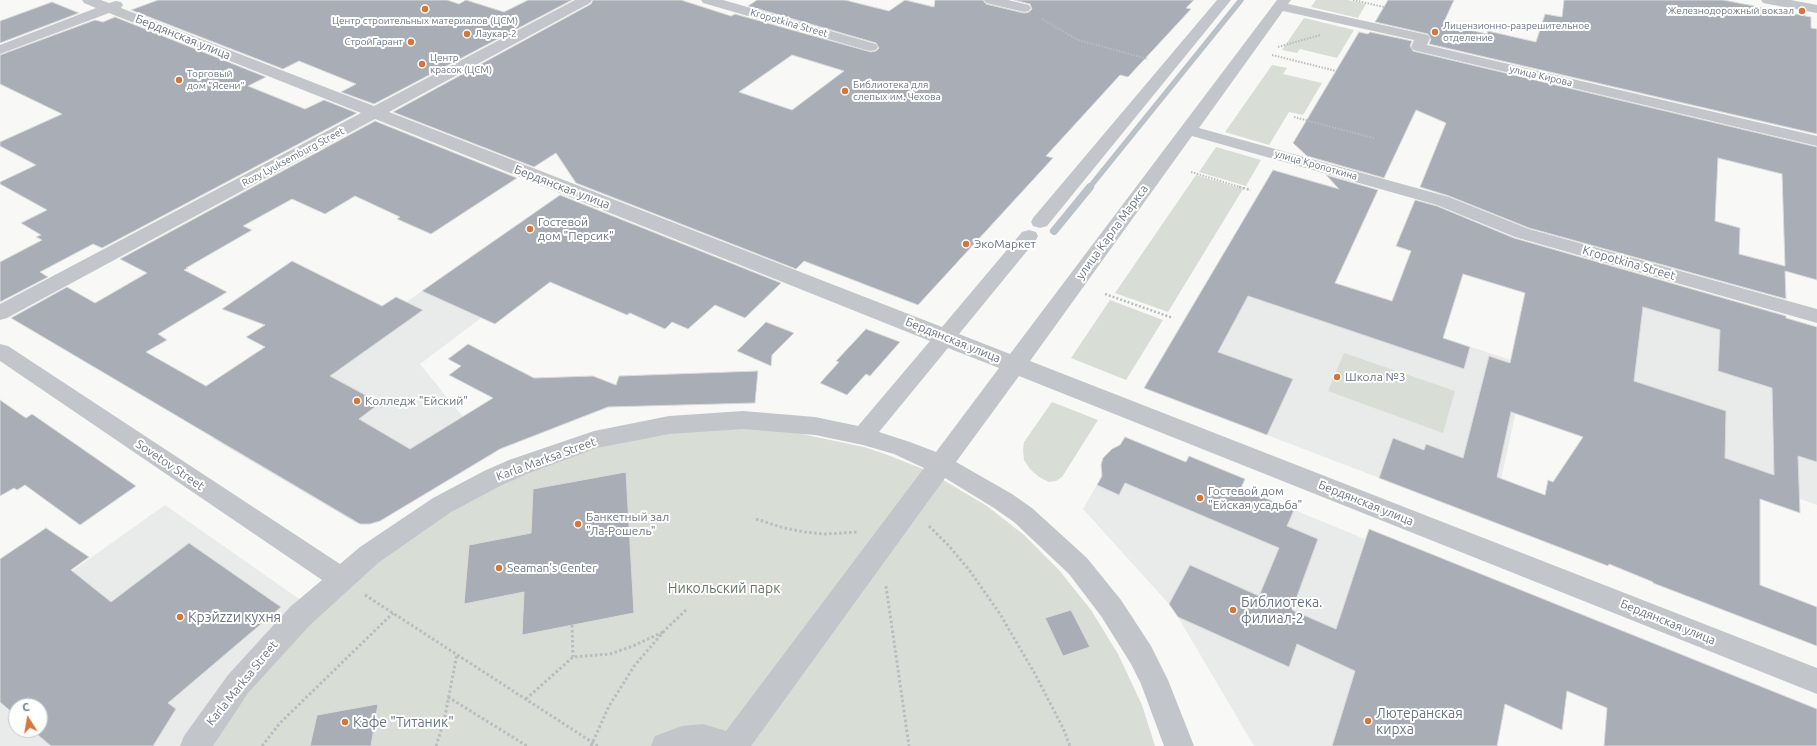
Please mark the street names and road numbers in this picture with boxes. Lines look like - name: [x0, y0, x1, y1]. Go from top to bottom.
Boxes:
- street label: Kropotkina Street: [749, 6, 829, 40]
- street label: Бердянская улица: [133, 11, 233, 63]
- street label: улица Кирова: [1508, 63, 1574, 89]
- street label: Rozy Lyuksemburg Street: [240, 125, 346, 189]
- street label: улица Кропоткина: [1273, 147, 1359, 183]
- street label: Бердянская улица: [512, 162, 612, 212]
- street label: улица Карла Маркса: [1073, 182, 1151, 282]
- street label: Kropotkina Street: [1581, 243, 1677, 283]
- street label: Бердянская улица: [903, 314, 1003, 366]
- street label: Karla Marksa Street: [494, 434, 598, 484]
- street label: Sovetov Street: [133, 437, 207, 493]
- street label: Бердянская улица: [1316, 477, 1416, 529]
- street label: Бердянская улица: [1618, 596, 1718, 648]
- street label: Karla Marksa Street: [203, 638, 281, 728]

